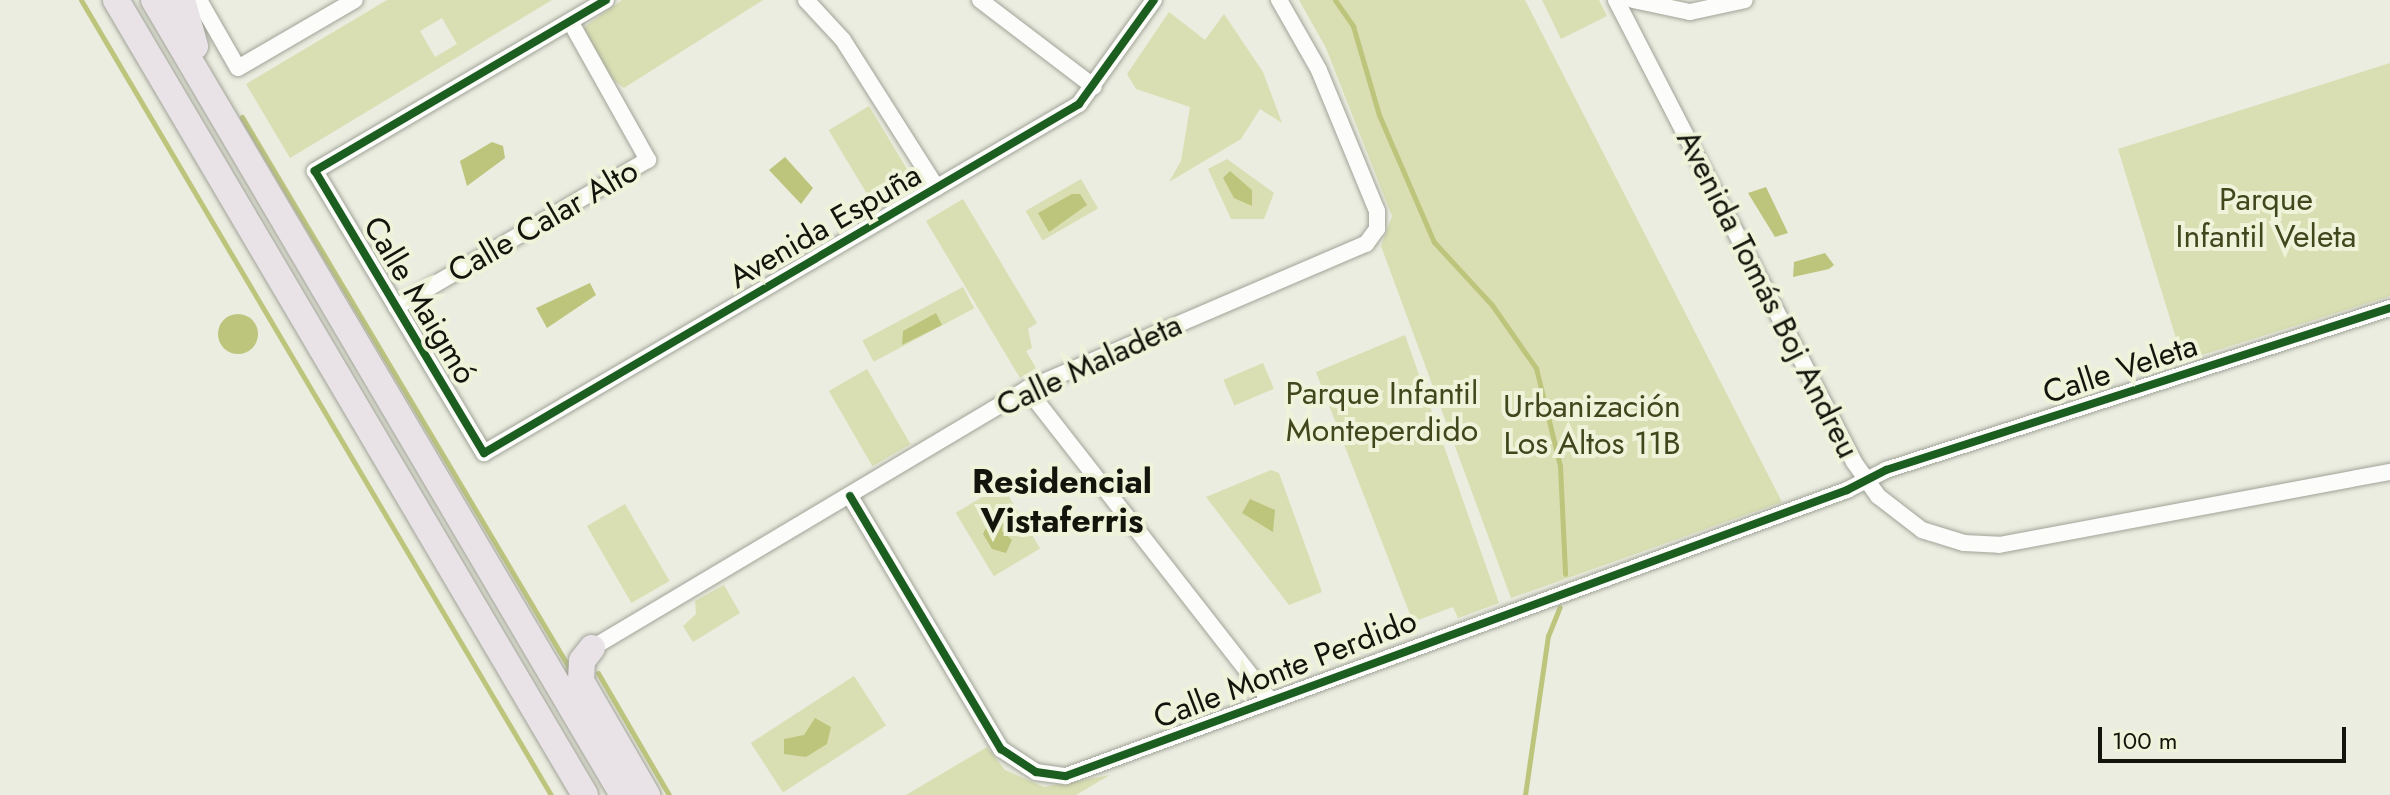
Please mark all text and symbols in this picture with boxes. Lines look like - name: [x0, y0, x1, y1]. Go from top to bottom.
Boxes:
- street label: Avenida Tomás Boj Andreu: [1669, 124, 1867, 464]
- street label: Calle Calar Alto: [441, 151, 645, 291]
- street label: Avenida Espuña: [722, 155, 928, 297]
- park label: Parque Infantil Veleta: [2176, 181, 2356, 256]
- street label: Calle Maigmó: [355, 209, 485, 391]
- street label: Calle Maladeta: [990, 305, 1188, 425]
- street label: Calle Veleta: [2038, 326, 2202, 412]
- park label: Parque Infantil Monteperdido: [1286, 375, 1478, 450]
- park label: Urbanización Los Altos 11B: [1503, 388, 1681, 463]
- district label: Residencial Vistaferris: [972, 461, 1152, 540]
- street label: Calle Monte Perdido: [1148, 601, 1422, 737]
- scale bar: [2102, 711, 2350, 761]
- text: 100 m: [2112, 723, 2178, 758]

